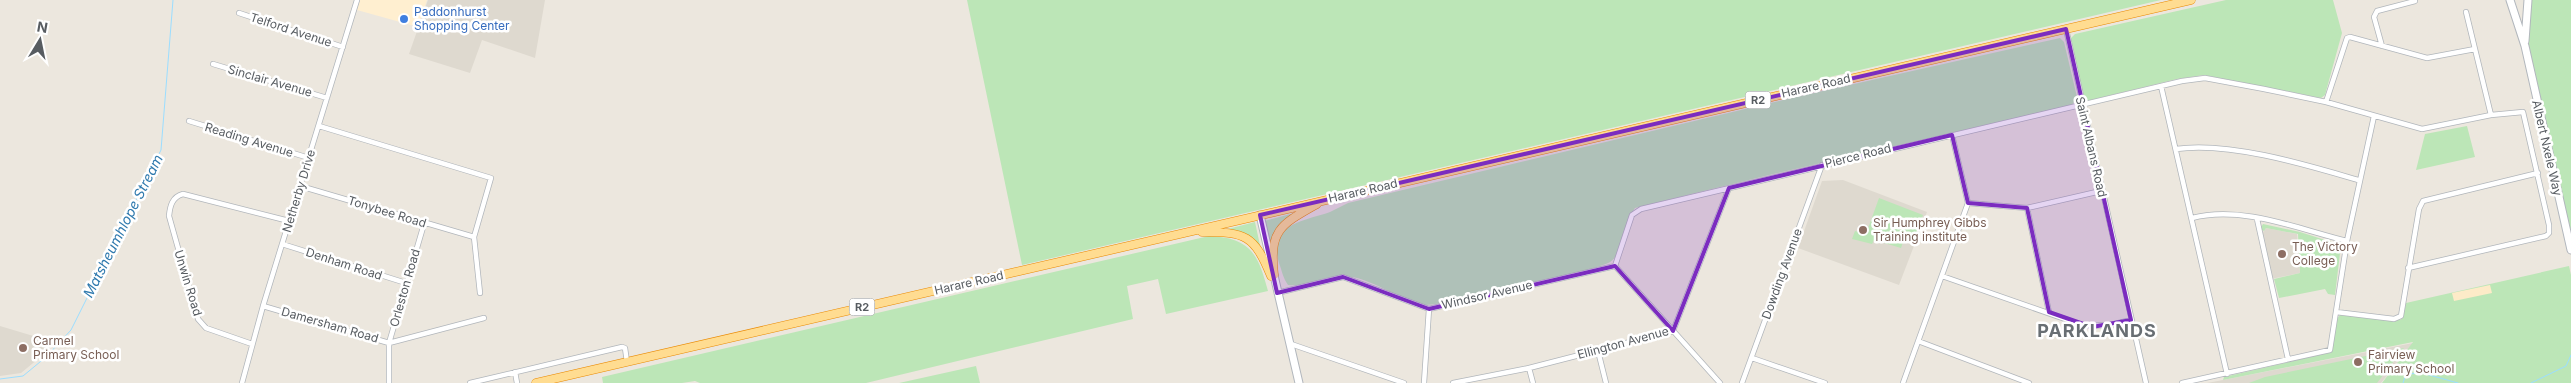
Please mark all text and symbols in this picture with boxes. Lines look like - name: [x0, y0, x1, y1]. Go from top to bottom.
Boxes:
- place label: Paddonhurst Shopping Center: [414, 4, 510, 33]
- street label: Telford Avenue: [248, 9, 334, 50]
- marker: Paddonhurst Shopping Center: [398, 13, 410, 25]
- north arrow: [15, 15, 65, 65]
- text: N: [36, 17, 49, 36]
- street label: Sinclair Avenue: [226, 61, 314, 100]
- street label: Harare Road: [1780, 70, 1852, 101]
- road number: R2: [1746, 92, 1770, 108]
- street label: Saint Albans Road: [2073, 95, 2110, 199]
- street label: Albert Nxele Way: [2529, 99, 2566, 197]
- street label: Reading Avenue: [203, 119, 295, 160]
- street label: Pierce Road: [1823, 140, 1893, 171]
- street label: Netherby Drive: [279, 148, 318, 234]
- water label: Matsheumhlope Stream: [79, 151, 166, 300]
- street label: Harare Road: [1327, 175, 1399, 206]
- street label: Tonybee Road: [346, 192, 428, 231]
- place label: Sir Humphrey Gibbs Training institute: [1873, 215, 1987, 244]
- marker: Sir Humphrey Gibbs Training institute: [1857, 224, 1869, 236]
- street label: Dowding Avenue: [1758, 226, 1805, 321]
- place label: The Victory College: [2292, 239, 2358, 268]
- street label: Denham Road: [304, 244, 384, 283]
- street label: Orleston Road: [386, 247, 423, 329]
- street label: Unwin Road: [171, 248, 206, 318]
- marker: The Victory College: [2276, 248, 2288, 260]
- street label: Harare Road: [933, 267, 1005, 298]
- street label: Windsor Avenue: [1440, 277, 1534, 312]
- road number: R2: [850, 298, 874, 316]
- street label: Damersham Road: [280, 303, 380, 346]
- district label: PARKLANDS: [2037, 320, 2157, 341]
- street label: Ellington Avenue: [1576, 323, 1670, 362]
- place label: Carmel Primary School: [33, 333, 119, 362]
- marker: Carmel Primary School: [17, 342, 29, 354]
- place label: Fairview Primary School: [2368, 347, 2454, 376]
- marker: Fairview Primary School: [2352, 356, 2364, 368]

